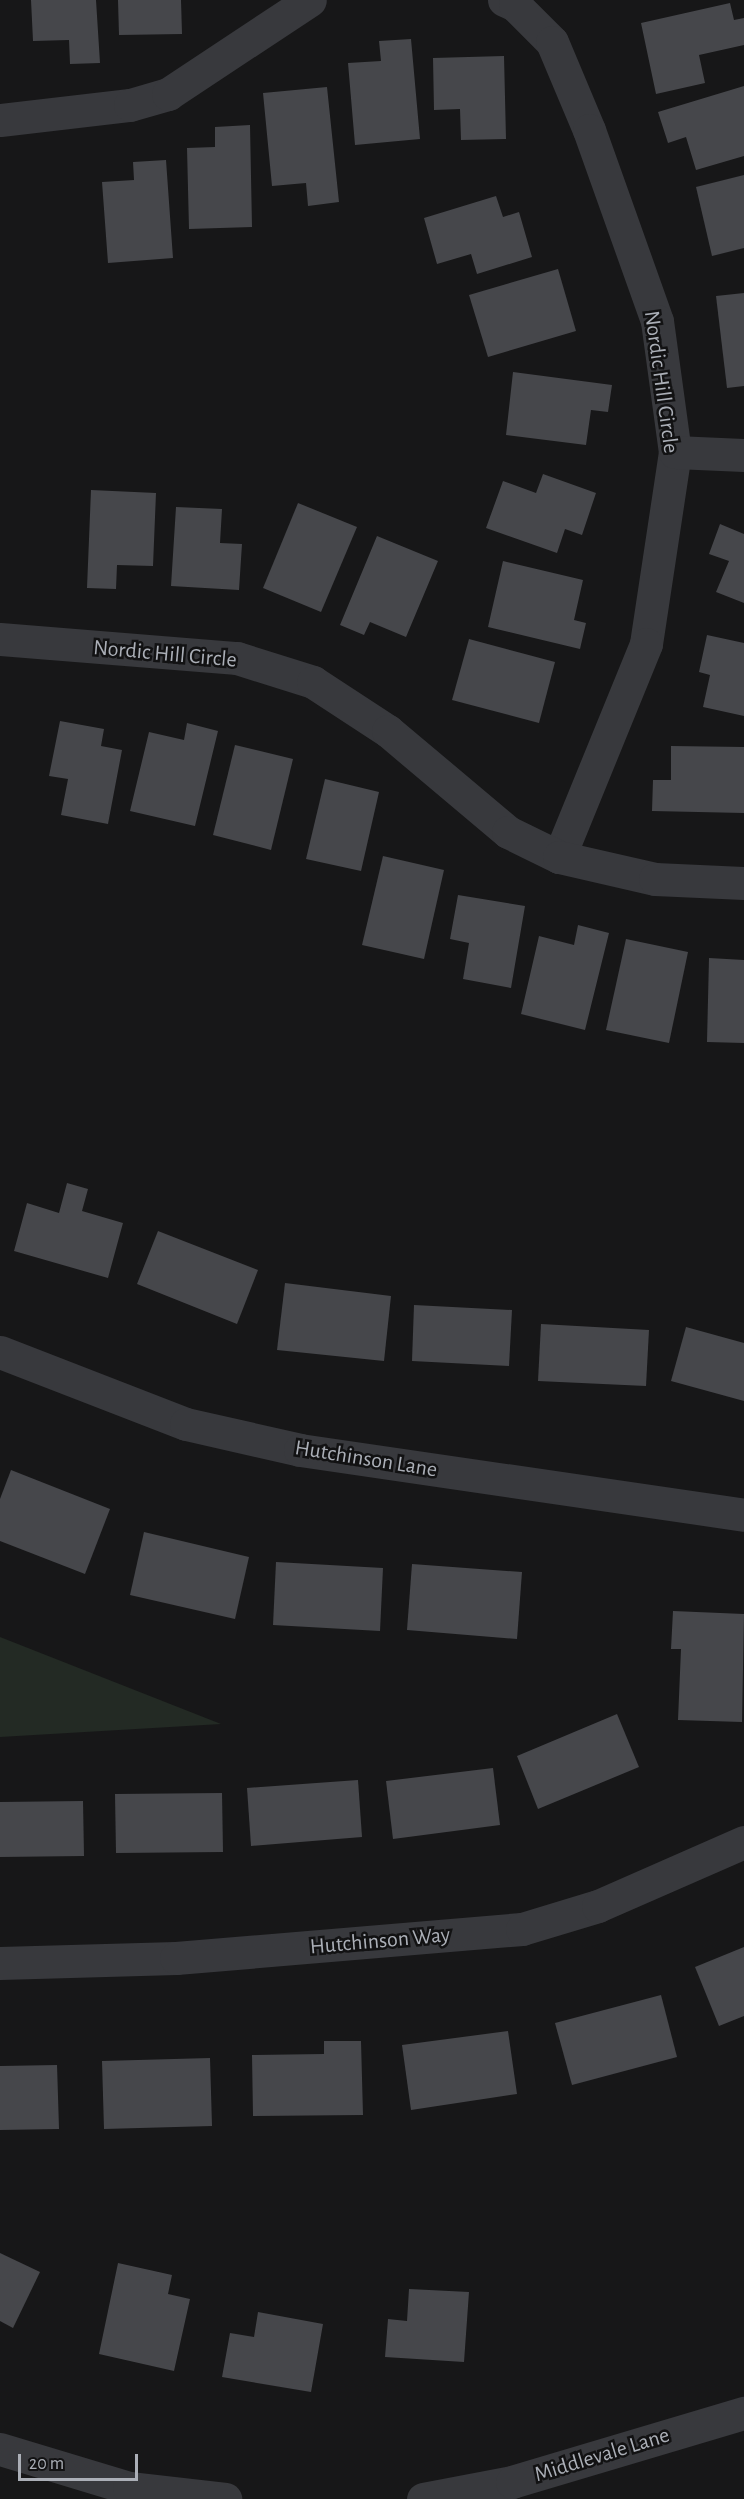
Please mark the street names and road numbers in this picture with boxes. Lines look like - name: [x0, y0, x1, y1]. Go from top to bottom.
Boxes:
- street label: Nordic Hill Circle: [638, 309, 684, 455]
- street label: Nordic Hill Circle: [92, 635, 238, 673]
- street label: Hutchinson Lane: [293, 1435, 439, 1483]
- street label: Hutchinson Way: [309, 1922, 451, 1960]
- street label: Middlevale Lane: [531, 2422, 673, 2488]

